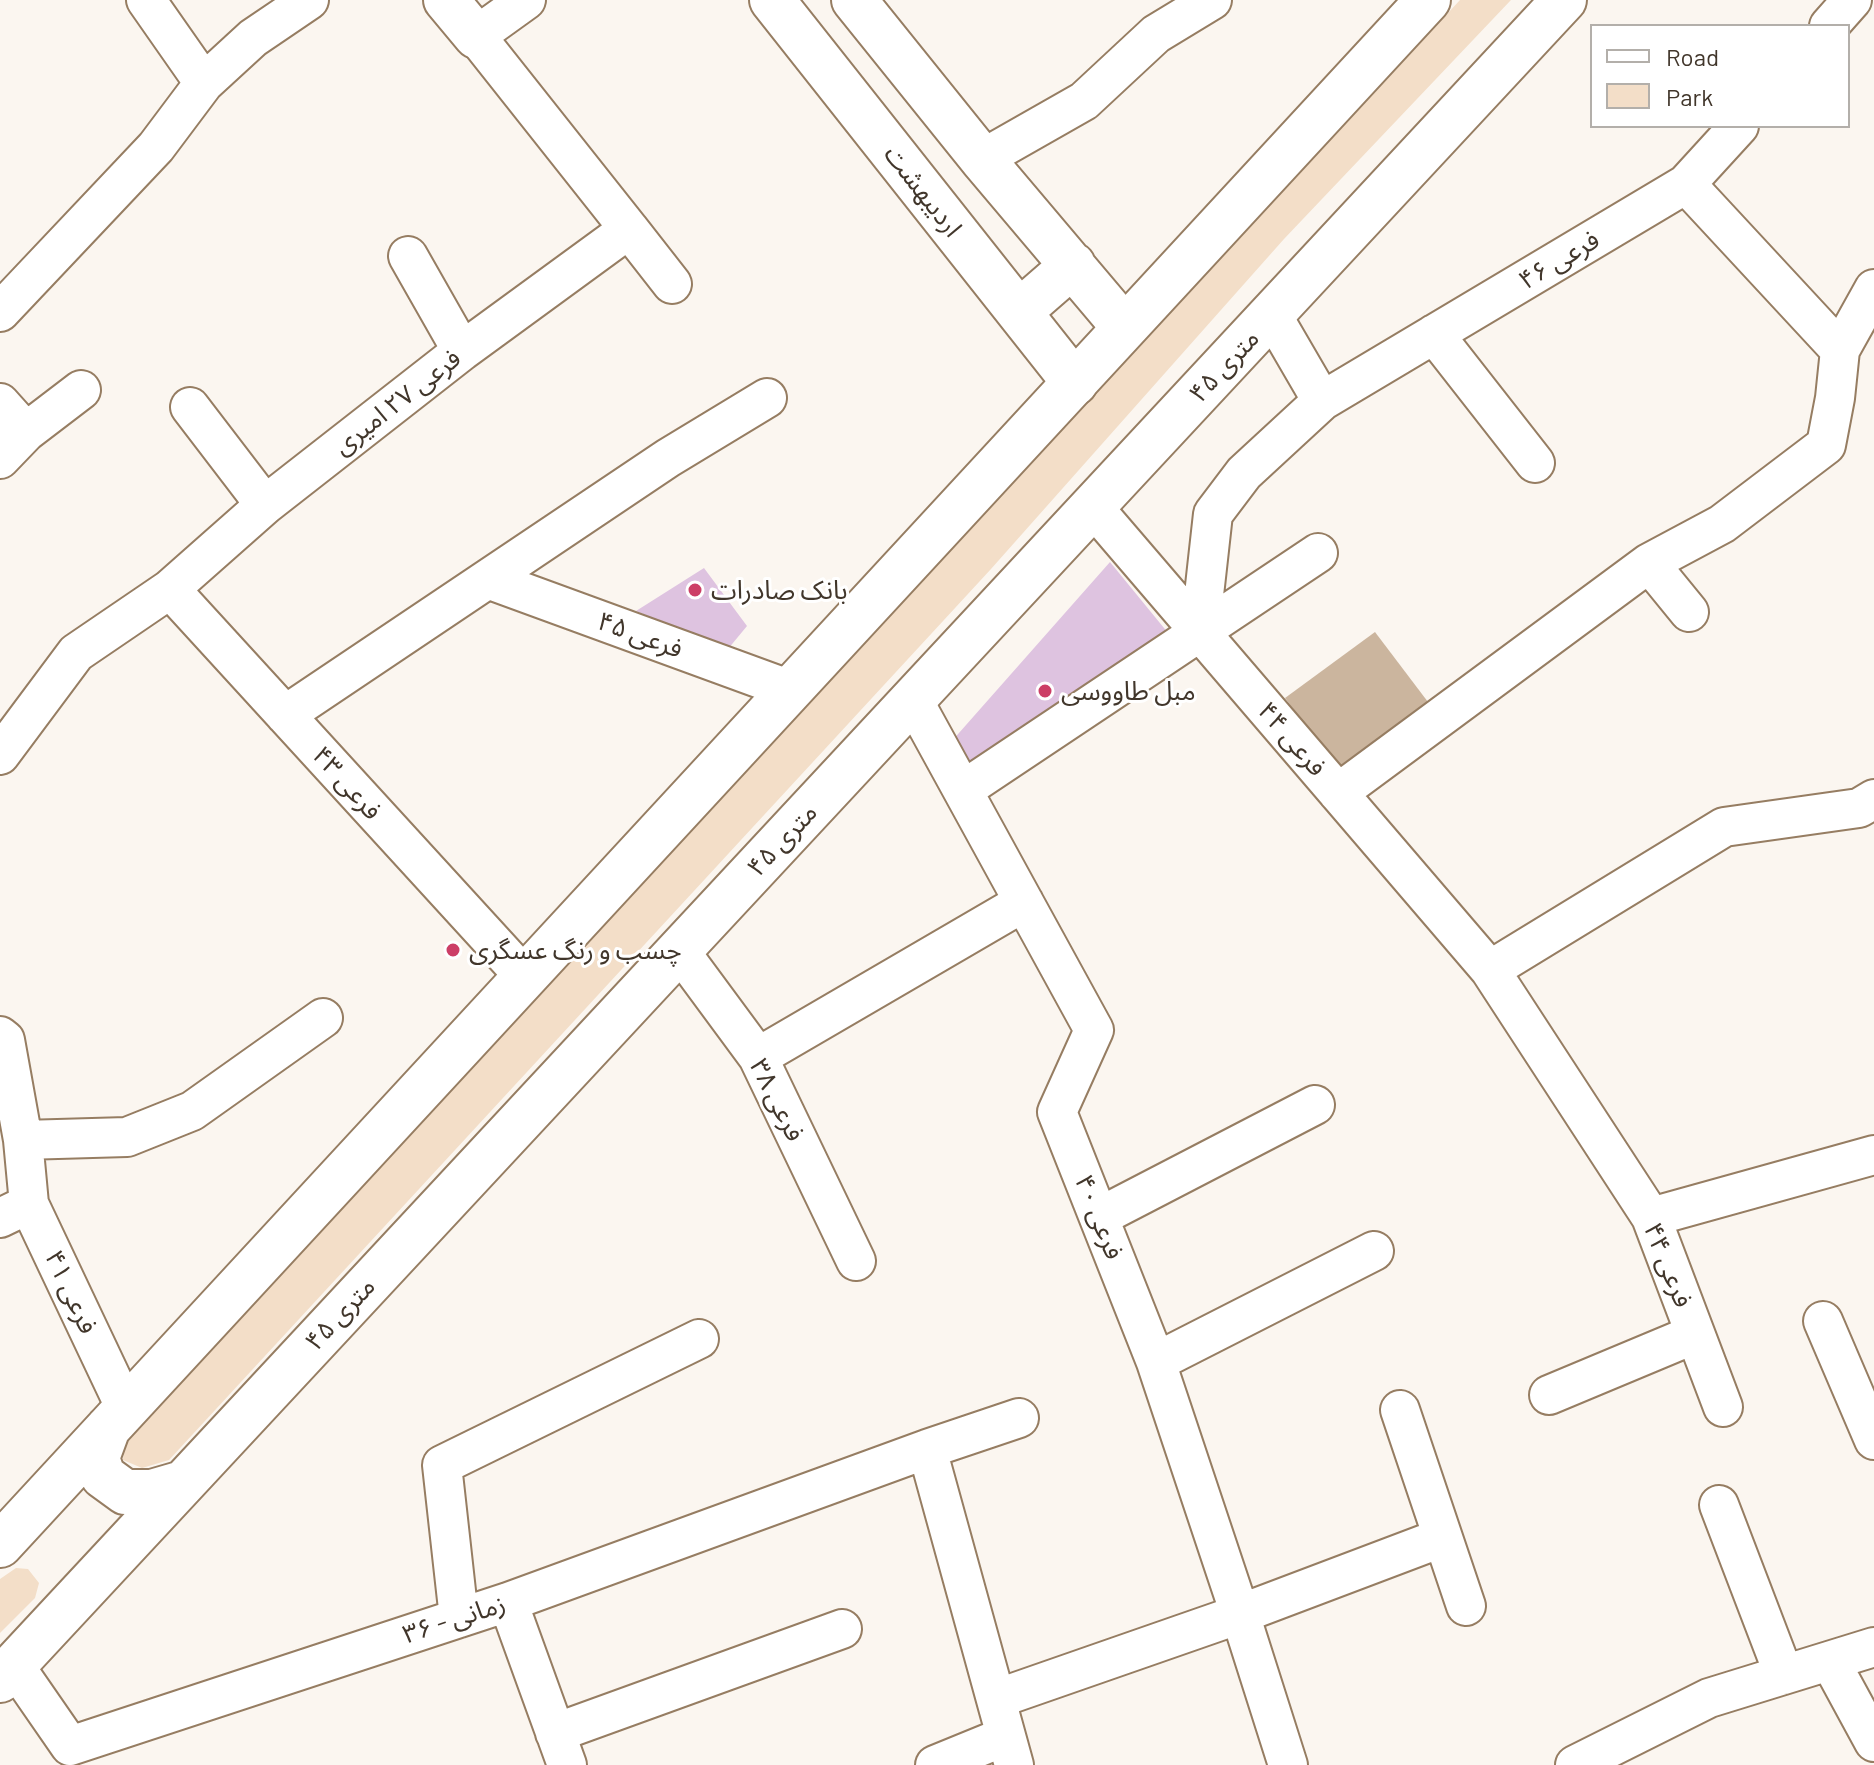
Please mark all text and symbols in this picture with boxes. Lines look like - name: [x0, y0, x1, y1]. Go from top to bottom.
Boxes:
- legend: [1590, 24, 1850, 128]
- text: Road: [1666, 42, 1719, 71]
- text: Park: [1666, 82, 1713, 111]
- street label: اردیبهشت: [878, 139, 968, 243]
- street label: فرعی ۴۶: [1513, 224, 1605, 296]
- street label: ۴۵ متری: [1182, 323, 1266, 409]
- street label: فرعی ۲۷ امیری: [327, 343, 467, 461]
- place label: بانک صادرات: [711, 574, 847, 606]
- marker: بانک صادرات: [686, 581, 704, 599]
- street label: فرعی ۴۵: [593, 605, 687, 665]
- place label: مبل طاووسی: [1061, 675, 1196, 707]
- marker: مبل طاووسی: [1036, 682, 1054, 700]
- street label: فرعی ۴۴: [1251, 695, 1333, 783]
- street label: فرعی ۴۳: [306, 740, 388, 826]
- street label: ۴۵ متری: [740, 797, 824, 883]
- place label: چسب و رنگ عسگری: [469, 934, 682, 966]
- marker: چسب و رنگ عسگری: [444, 941, 462, 959]
- street label: فرعی ۳۸: [743, 1054, 811, 1146]
- street label: فرعی ۴۰: [1068, 1170, 1130, 1264]
- street label: فرعی ۴۴: [1637, 1218, 1699, 1312]
- street label: فرعی ۴۱: [38, 1245, 104, 1339]
- street label: ۴۵ متری: [298, 1271, 382, 1357]
- street label: ۳۶ - زمانی: [399, 1588, 509, 1650]

